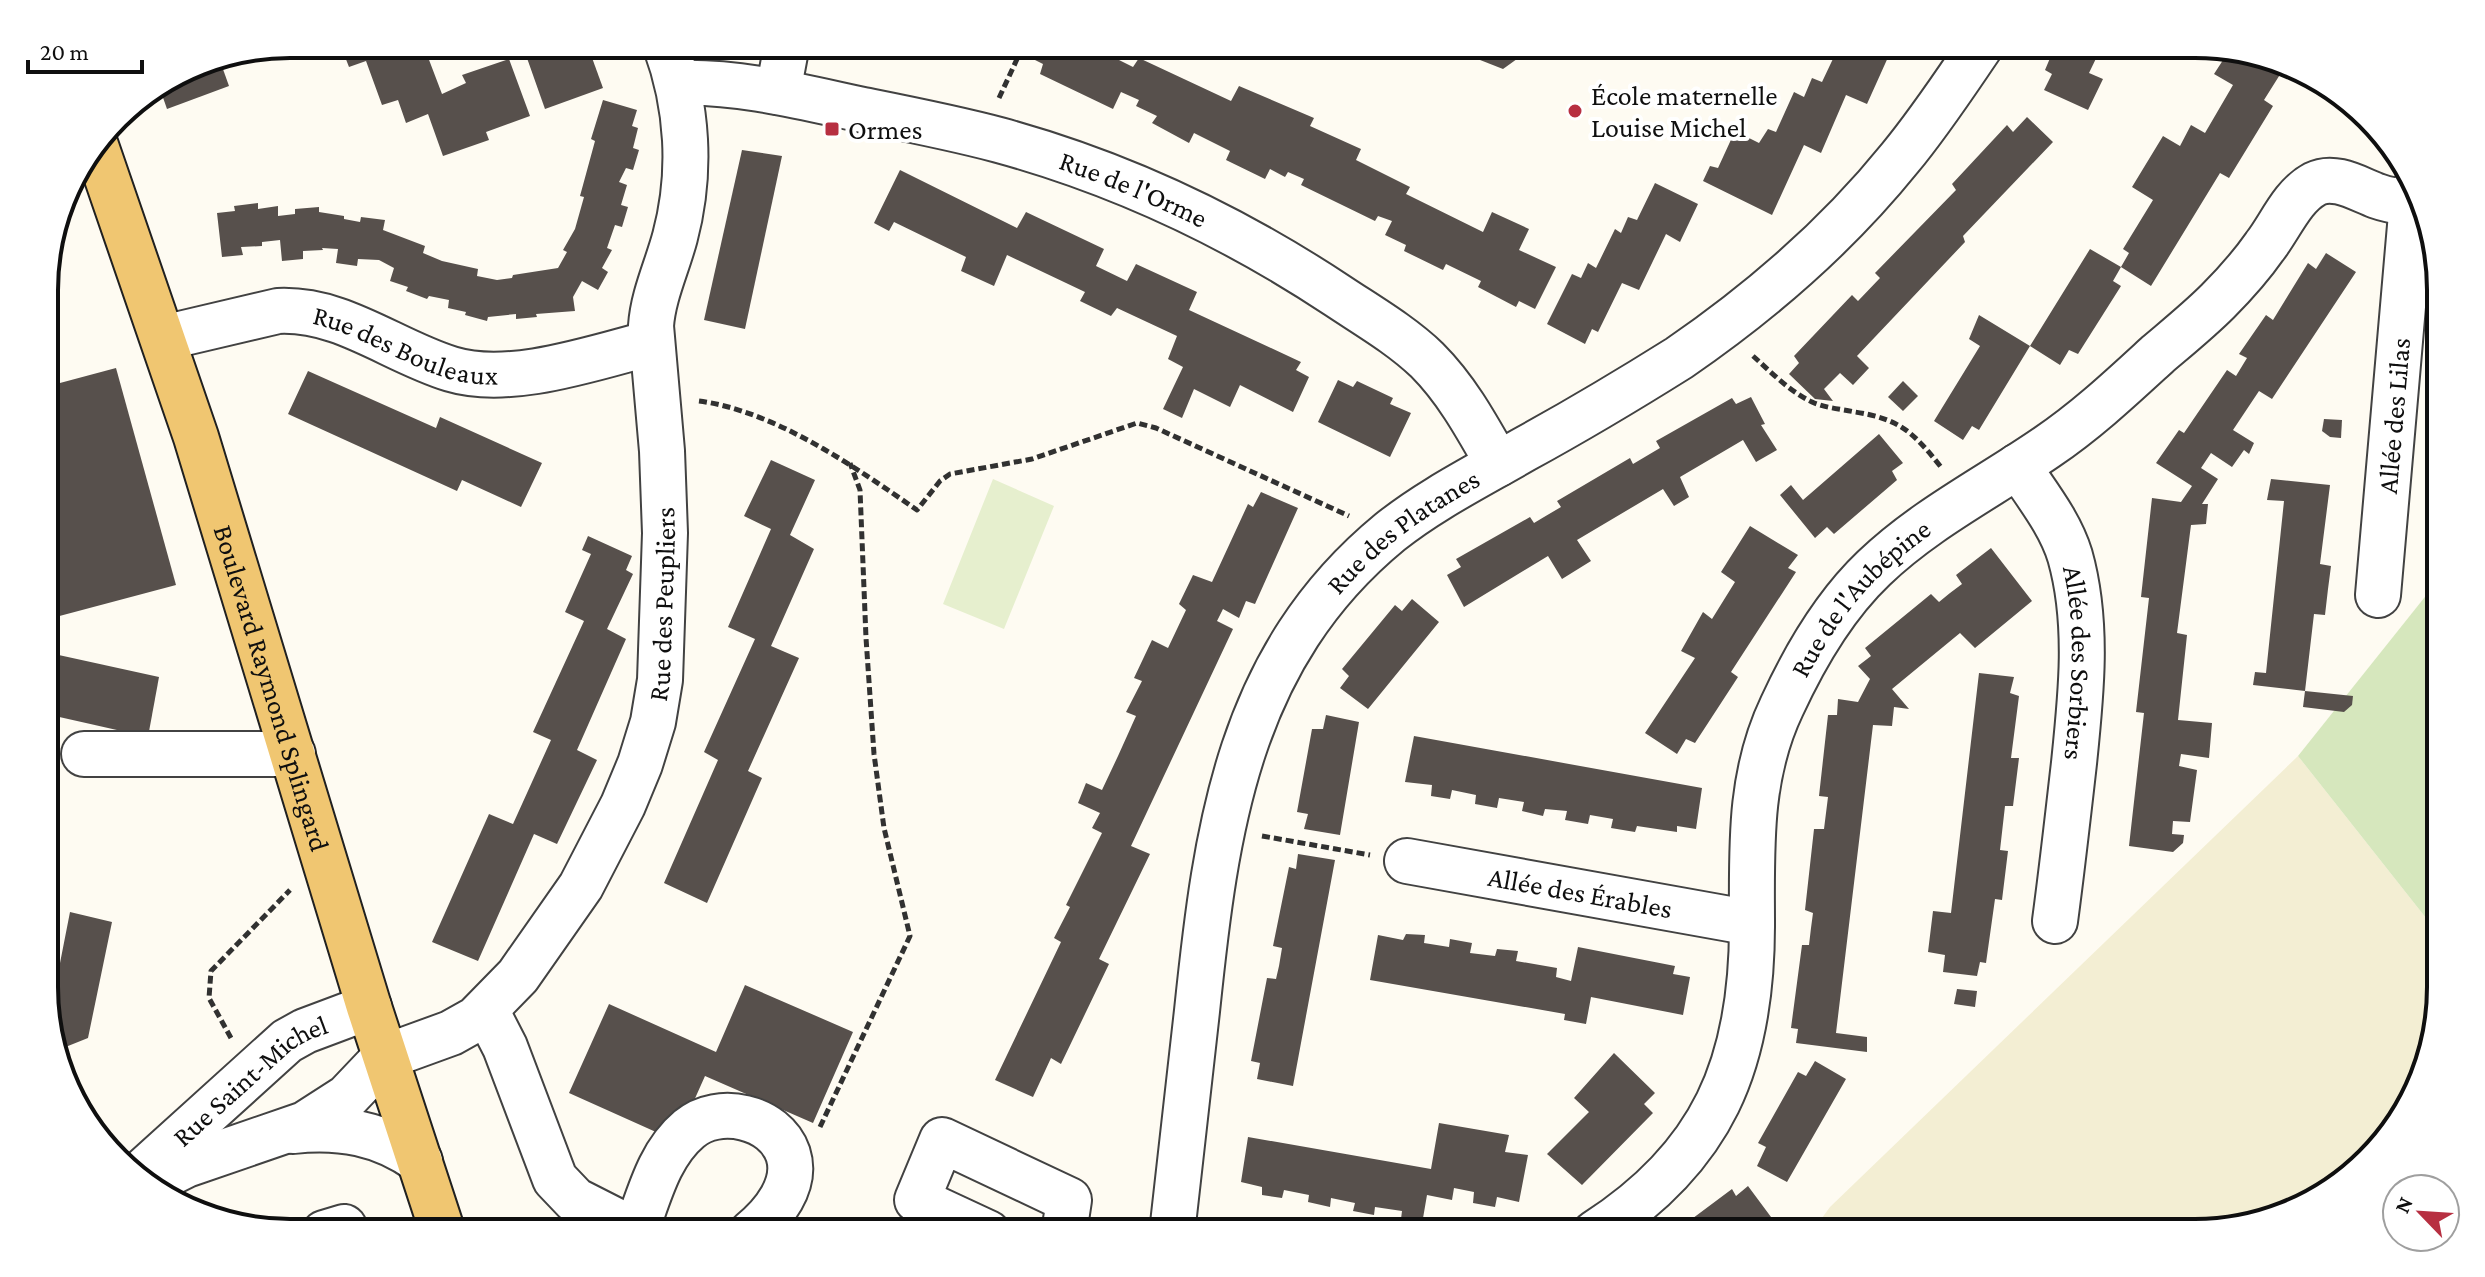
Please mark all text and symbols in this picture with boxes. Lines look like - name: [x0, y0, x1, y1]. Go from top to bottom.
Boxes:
- scale bar: [28, 24, 142, 74]
- text: 20 m: [40, 38, 89, 65]
- place label: École maternelle Louise Michel: [1591, 80, 1778, 143]
- marker: École maternelle Louise Michel: [1566, 102, 1584, 120]
- place label: Ormes: [848, 114, 923, 145]
- marker: Ormes: [823, 120, 841, 138]
- street label: Rue de l'Orme: [1056, 145, 1212, 234]
- street label: Rue des Bouleaux: [310, 299, 498, 391]
- street label: Allée des Lilas: [2372, 336, 2416, 495]
- street label: Rue des Platanes: [1320, 463, 1485, 600]
- street label: Rue des Peupliers: [642, 506, 681, 703]
- street label: Rue de l'Aubépine: [1784, 513, 1936, 682]
- street label: Boulevard Raymond Splingard: [208, 521, 336, 855]
- street label: Allée des Sorbiers: [2057, 562, 2097, 762]
- street label: Allée des Érables: [1486, 861, 1675, 924]
- street label: Rue Saint-Michel: [166, 1009, 332, 1153]
- north arrow: [2381, 1173, 2461, 1253]
- text: N: [2389, 1193, 2418, 1217]

